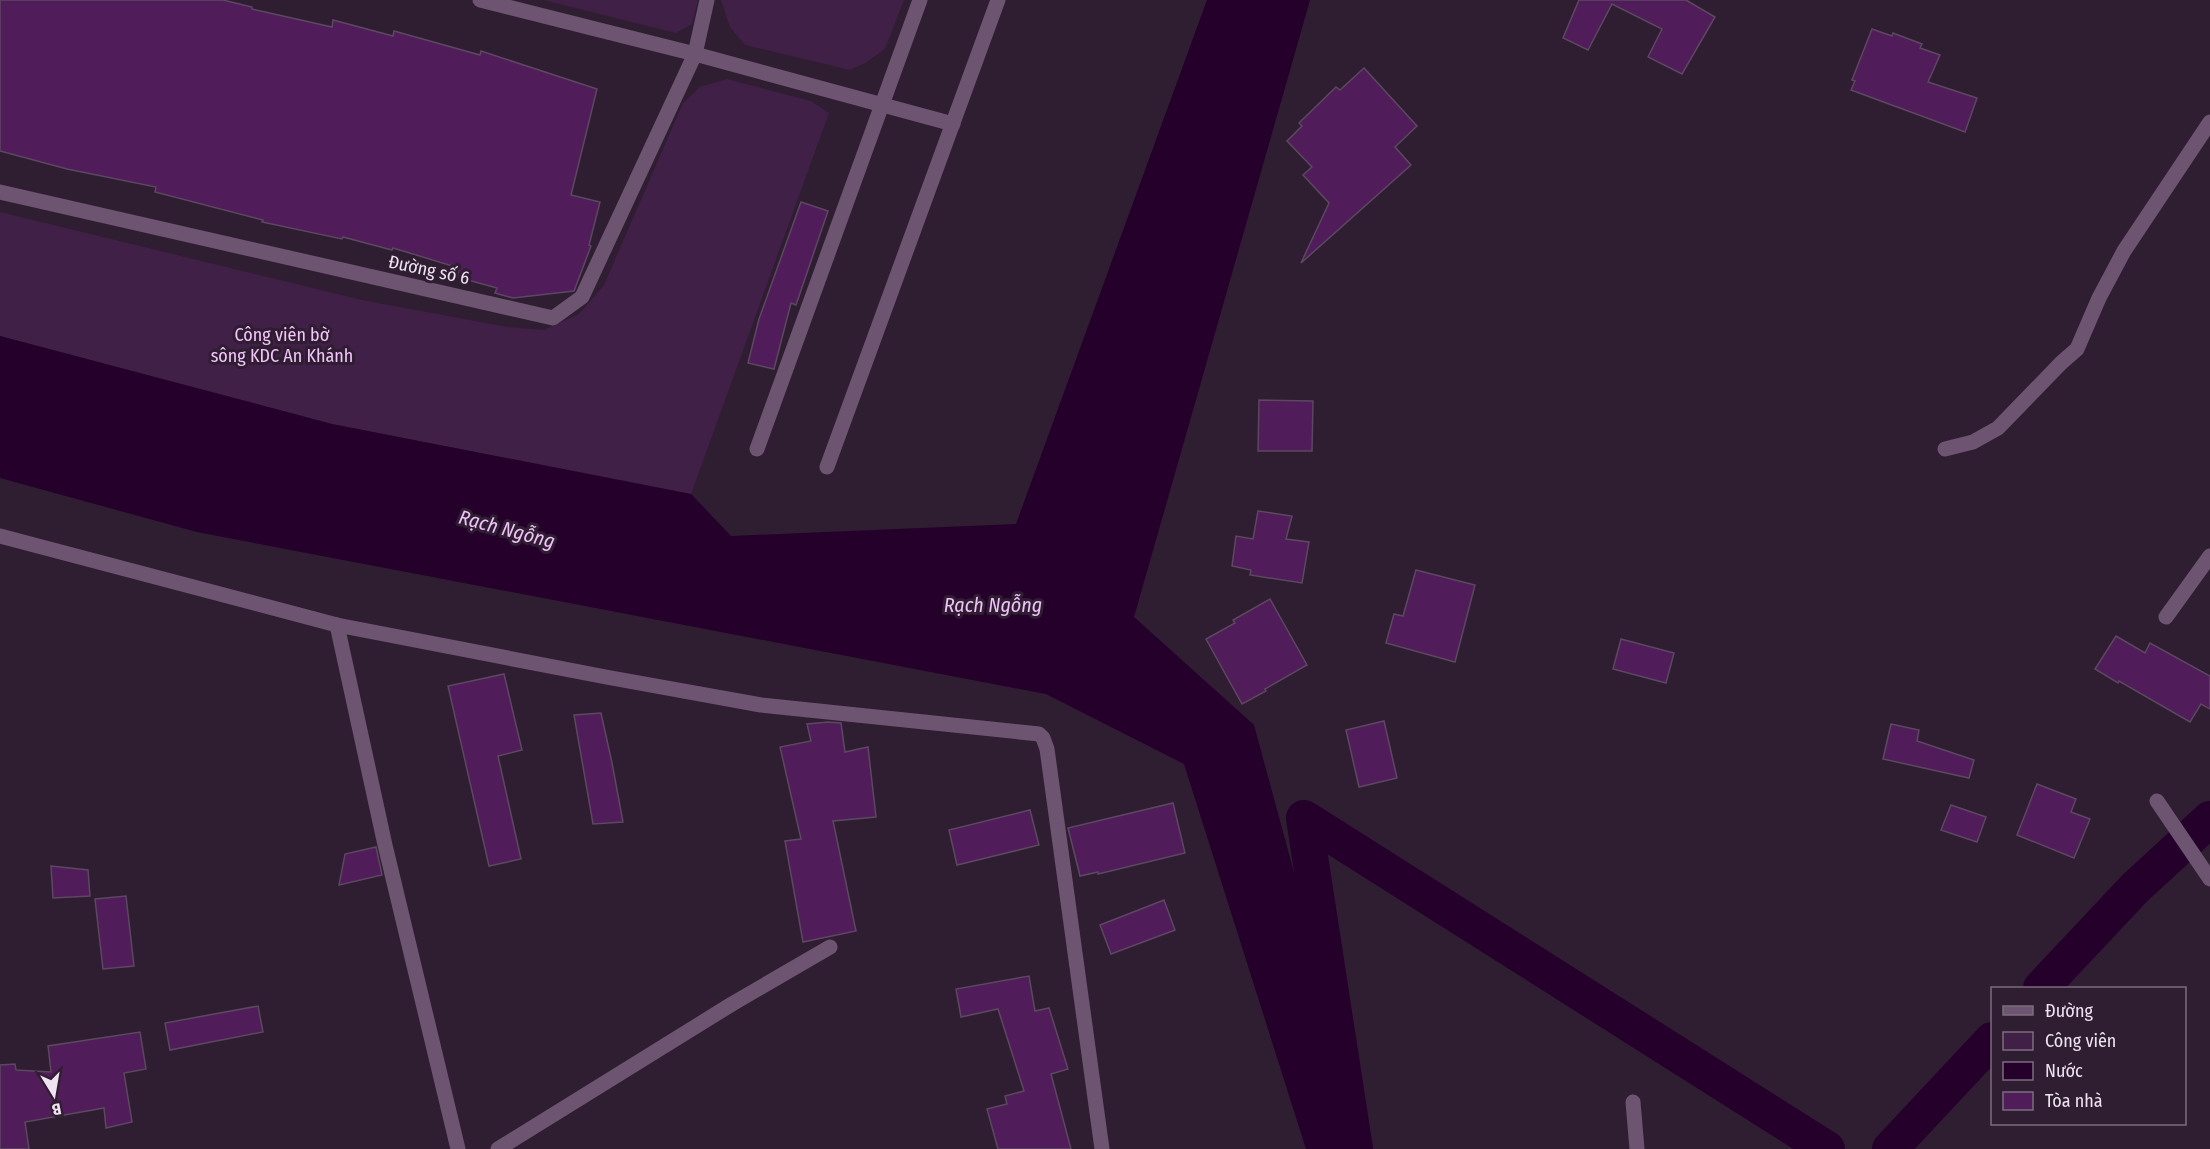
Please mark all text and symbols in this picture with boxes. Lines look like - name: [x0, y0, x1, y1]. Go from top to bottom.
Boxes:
- street label: Đường số 6: [386, 251, 472, 289]
- park label: Công viên bờ sông KDC An Khánh: [211, 324, 353, 367]
- water label: Rạch Ngỗng: [456, 505, 558, 553]
- water label: Rạch Ngỗng: [944, 593, 1042, 617]
- legend: [1991, 987, 2186, 1125]
- text: Đường: [2045, 1000, 2093, 1022]
- text: Công viên: [2045, 1030, 2116, 1052]
- text: Nước: [2045, 1060, 2083, 1082]
- north arrow: [24, 1065, 84, 1125]
- text: Tòa nhà: [2045, 1090, 2103, 1112]
- text: B: [51, 1099, 63, 1119]

